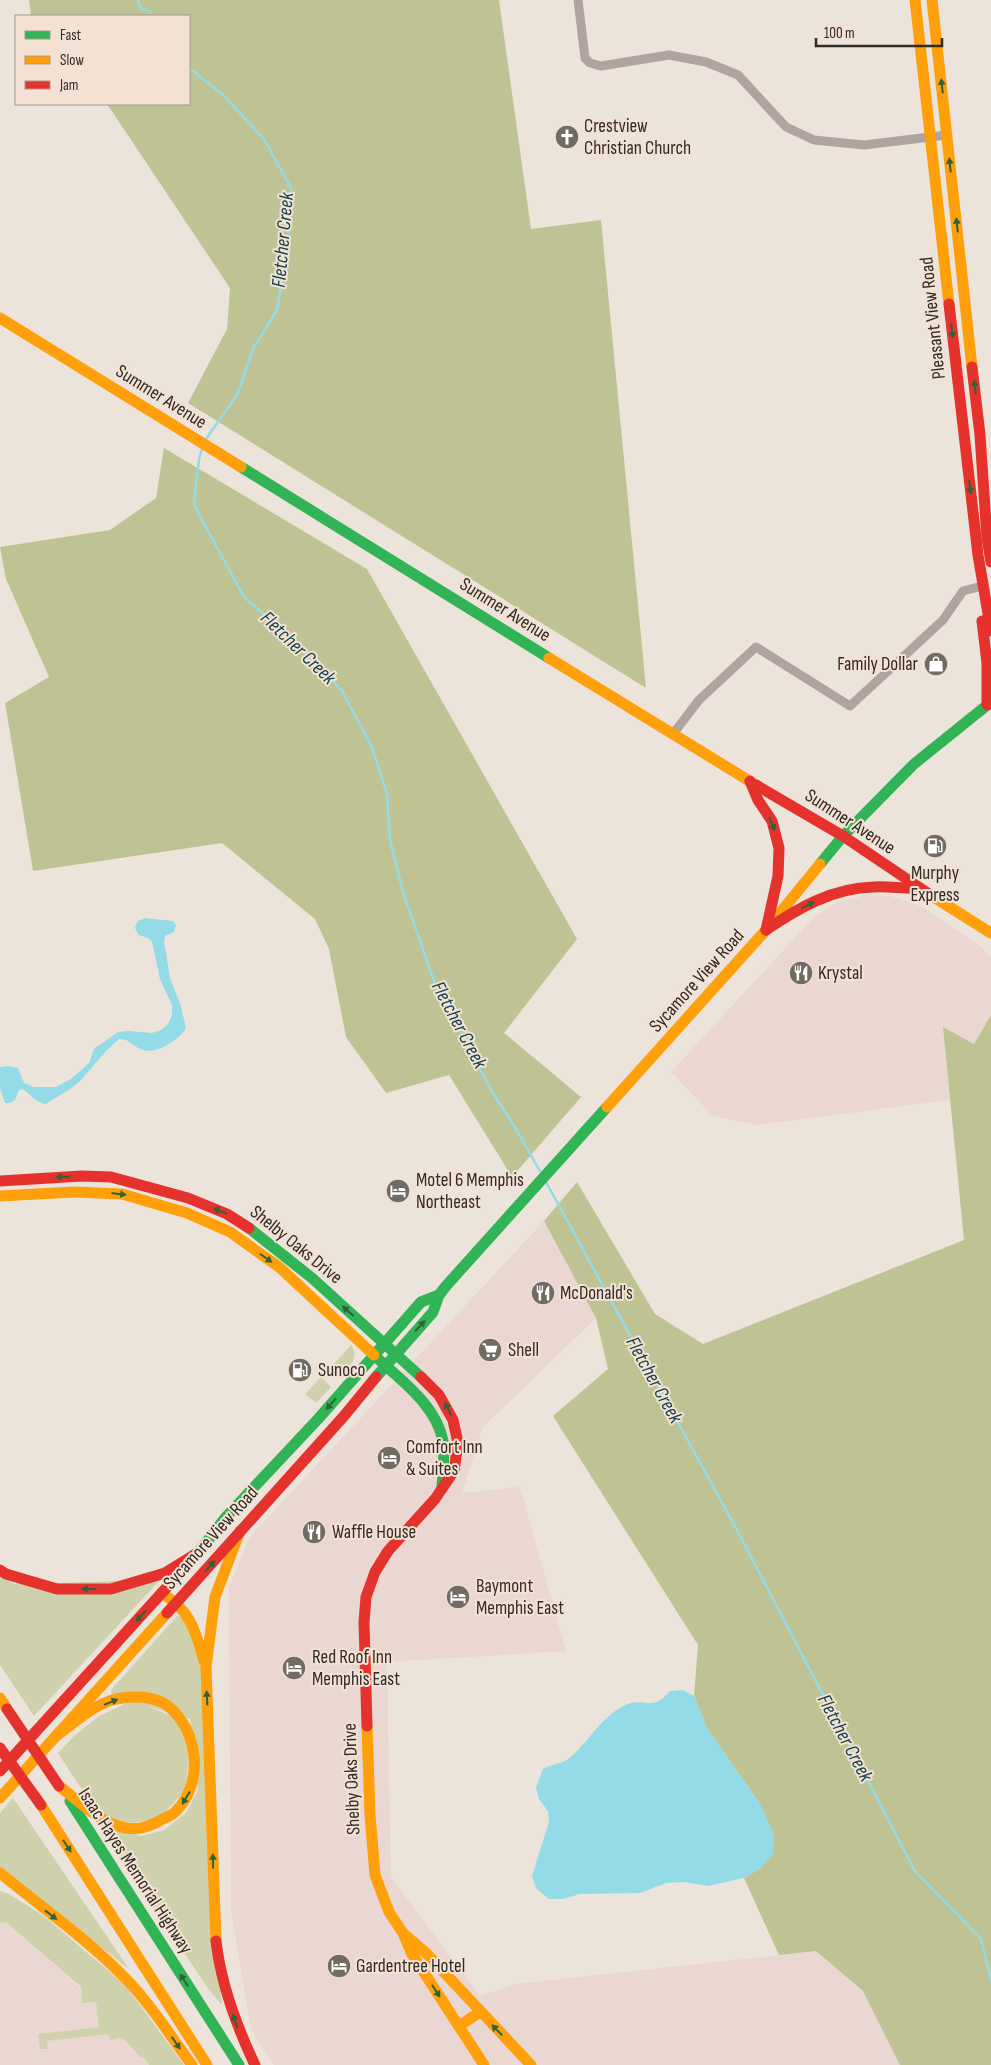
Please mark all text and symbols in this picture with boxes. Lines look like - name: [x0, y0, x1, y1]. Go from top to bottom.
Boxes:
- legend: [15, 15, 190, 105]
- scale bar: [816, 15, 942, 47]
- text: 100 m: [824, 24, 855, 43]
- text: Fast: [60, 26, 82, 45]
- text: Slow: [60, 51, 84, 70]
- text: Jam: [59, 76, 78, 95]
- one-way arrow: [938, 78, 946, 94]
- place label: Crestview Christian Church: [584, 115, 691, 160]
- church icon: Crestview Christian Church: [554, 124, 580, 150]
- one-way arrow: [946, 157, 954, 173]
- water label: Fletcher Creek: [267, 191, 299, 289]
- one-way arrow: [953, 217, 961, 233]
- street label: Pleasant View Road: [915, 256, 951, 380]
- one-way arrow: [949, 324, 957, 340]
- street label: Summer Avenue: [111, 360, 211, 434]
- one-way arrow: [971, 379, 979, 395]
- one-way arrow: [966, 479, 974, 495]
- street label: Summer Avenue: [455, 573, 555, 647]
- water label: Fletcher Creek: [255, 606, 341, 690]
- shop icon: Family Dollar: [923, 651, 949, 677]
- place label: Family Dollar: [837, 653, 919, 676]
- street label: Summer Avenue: [801, 784, 899, 860]
- one-way arrow: [769, 817, 777, 831]
- fuel station icon: Murphy Express: [922, 833, 948, 859]
- place label: Murphy Express: [910, 862, 960, 907]
- one-way arrow: [800, 901, 815, 909]
- street label: Sycamore View Road: [645, 925, 749, 1037]
- restaurant icon: Krystal: [788, 960, 814, 986]
- place label: Krystal: [818, 962, 863, 985]
- water label: Fletcher Creek: [426, 977, 492, 1073]
- place label: Motel 6 Memphis Northeast: [416, 1169, 524, 1214]
- one-way arrow: [55, 1173, 71, 1181]
- hotel icon: Motel 6 Memphis Northeast: [385, 1178, 411, 1204]
- one-way arrow: [111, 1190, 127, 1198]
- street label: Shelby Oaks Drive: [245, 1201, 347, 1289]
- one-way arrow: [213, 1207, 227, 1215]
- one-way arrow: [259, 1253, 273, 1263]
- restaurant icon: McDonald's: [530, 1280, 556, 1306]
- place label: McDonald's: [560, 1282, 633, 1305]
- one-way arrow: [342, 1305, 354, 1317]
- one-way arrow: [414, 1320, 426, 1332]
- water label: Fletcher Creek: [620, 1332, 688, 1428]
- supermarket icon: Shell: [477, 1337, 503, 1363]
- place label: Shell: [508, 1339, 539, 1362]
- fuel station icon: Sunoco: [287, 1357, 313, 1383]
- place label: Sunoco: [318, 1359, 366, 1382]
- one-way arrow: [326, 1398, 337, 1410]
- one-way arrow: [443, 1402, 452, 1417]
- place label: Comfort Inn & Suites: [406, 1436, 483, 1481]
- hotel icon: Comfort Inn & Suites: [376, 1445, 402, 1471]
- street label: Sycamore View Road: [159, 1482, 263, 1594]
- restaurant icon: Waffle House: [301, 1519, 327, 1545]
- place label: Waffle House: [332, 1521, 416, 1544]
- one-way arrow: [204, 1560, 216, 1572]
- place label: Baymont Memphis East: [476, 1575, 564, 1620]
- hotel icon: Baymont Memphis East: [445, 1584, 471, 1610]
- one-way arrow: [81, 1585, 97, 1593]
- one-way arrow: [135, 1610, 147, 1622]
- place label: Red Roof Inn Memphis East: [312, 1646, 400, 1691]
- hotel icon: Red Roof Inn Memphis East: [281, 1655, 307, 1681]
- one-way arrow: [203, 1690, 211, 1706]
- water label: Fletcher Creek: [812, 1690, 878, 1786]
- one-way arrow: [104, 1698, 119, 1706]
- street label: Shelby Oaks Drive: [339, 1723, 365, 1835]
- street label: Isaac Hayes Memorial Highway: [73, 1784, 198, 1959]
- one-way arrow: [182, 1791, 191, 1804]
- one-way arrow: [62, 1839, 72, 1852]
- one-way arrow: [209, 1853, 217, 1869]
- one-way arrow: [44, 1909, 57, 1920]
- hotel icon: Gardentree Hotel: [326, 1953, 352, 1979]
- place label: Gardentree Hotel: [356, 1955, 465, 1978]
- one-way arrow: [179, 1973, 189, 1987]
- one-way arrow: [431, 1984, 440, 1997]
- one-way arrow: [230, 2013, 238, 2028]
- one-way arrow: [491, 2024, 503, 2036]
- one-way arrow: [171, 2036, 181, 2050]

